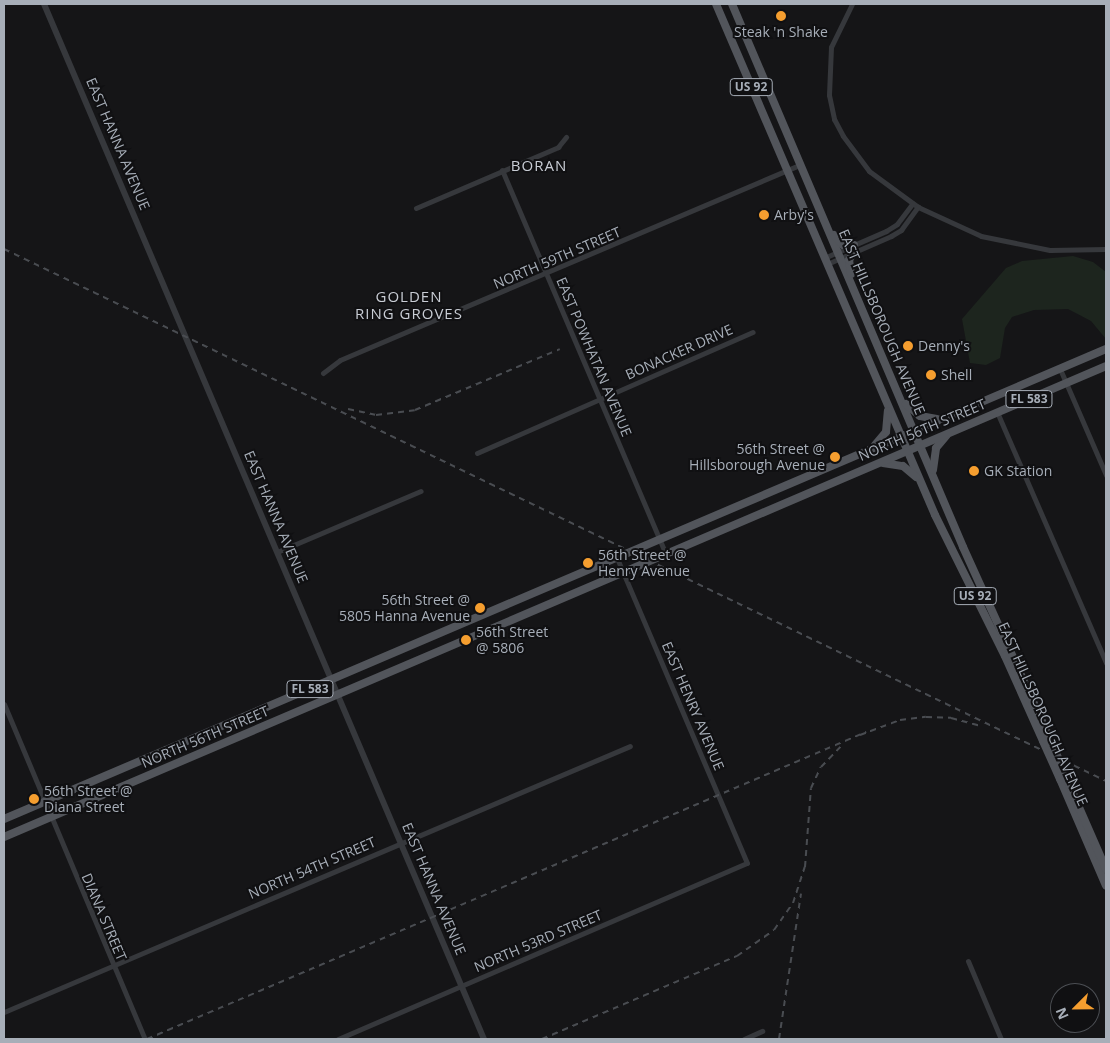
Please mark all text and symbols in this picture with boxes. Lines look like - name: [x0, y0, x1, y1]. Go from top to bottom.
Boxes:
- marker: Steak 'n Shake: [775, 10, 787, 22]
- place label: Steak 'n Shake: [734, 24, 828, 40]
- street label: EAST HANNA AVENUE: [83, 75, 153, 213]
- road number: US 92: [728, 77, 774, 96]
- district label: BORAN: [510, 157, 568, 175]
- place label: Arby's: [774, 207, 814, 223]
- marker: Arby's: [758, 209, 770, 221]
- street label: NORTH 59TH STREET: [491, 224, 623, 292]
- street label: EAST HILLSBOROUGH AVENUE: [835, 227, 929, 417]
- street label: EAST POWHATAN AVENUE: [553, 275, 635, 439]
- district label: GOLDEN RING GROVES: [354, 287, 464, 322]
- street label: BONACKER DRIVE: [623, 321, 735, 383]
- place label: Denny's: [918, 338, 970, 354]
- marker: Denny's: [902, 340, 914, 352]
- place label: Shell: [941, 367, 972, 383]
- marker: Shell: [925, 369, 937, 381]
- road number: FL 583: [1005, 389, 1053, 408]
- street label: NORTH 56TH STREET: [856, 396, 988, 464]
- place label: 56th Street @ Hillsborough Avenue: [689, 441, 825, 474]
- street label: EAST HANNA AVENUE: [241, 448, 311, 586]
- marker: 56th Street @ Hillsborough Avenue: [829, 451, 841, 463]
- place label: GK Station: [984, 463, 1052, 479]
- marker: GK Station: [968, 465, 980, 477]
- place label: 56th Street @ Henry Avenue: [598, 547, 690, 580]
- marker: 56th Street @ Henry Avenue: [582, 557, 594, 569]
- road number: US 92: [952, 586, 998, 606]
- place label: 56th Street @ 5805 Hanna Avenue: [339, 592, 470, 624]
- marker: 56th Street @ 5805 Hanna Avenue: [474, 602, 486, 614]
- street label: EAST HILLSBOROUGH AVENUE: [995, 619, 1091, 809]
- place label: 56th Street @ 5806: [476, 624, 548, 656]
- marker: 56th Street @ 5806: [460, 634, 472, 646]
- street label: EAST HENRY AVENUE: [658, 639, 728, 773]
- road number: FL 583: [286, 680, 334, 699]
- street label: NORTH 56TH STREET: [139, 703, 271, 771]
- place label: 56th Street @ Diana Street: [44, 783, 133, 816]
- marker: 56th Street @ Diana Street: [28, 793, 40, 805]
- street label: EAST HANNA AVENUE: [399, 820, 469, 958]
- street label: NORTH 54TH STREET: [246, 834, 378, 902]
- street label: DIANA STREET: [78, 871, 130, 963]
- street label: NORTH 53RD STREET: [471, 906, 605, 976]
- north arrow: [1050, 983, 1100, 1033]
- text: N: [1051, 1005, 1073, 1023]

